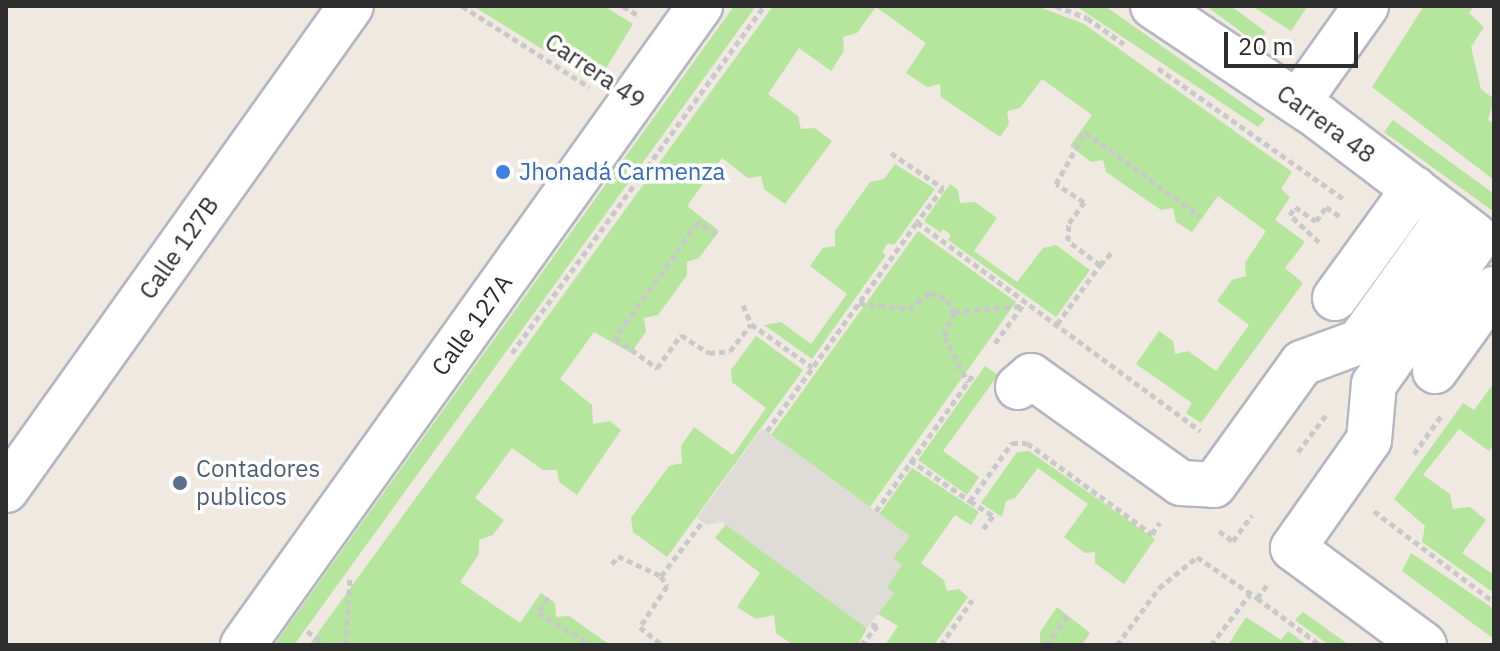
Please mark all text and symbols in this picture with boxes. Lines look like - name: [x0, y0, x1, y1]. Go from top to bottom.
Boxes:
- scale bar: [1228, 16, 1362, 66]
- street label: Carrera 49: [540, 27, 650, 115]
- text: 20 m: [1238, 30, 1293, 62]
- street label: Carrera 48: [1271, 79, 1381, 169]
- place label: Jhonadá Carmenza: [519, 158, 725, 186]
- marker: Jhonadá Carmenza: [494, 163, 512, 181]
- street label: Calle 127B: [133, 191, 225, 305]
- street label: Calle 127A: [426, 269, 518, 381]
- place label: Contadores publicos: [196, 455, 320, 511]
- marker: Contadores publicos: [171, 474, 189, 492]

